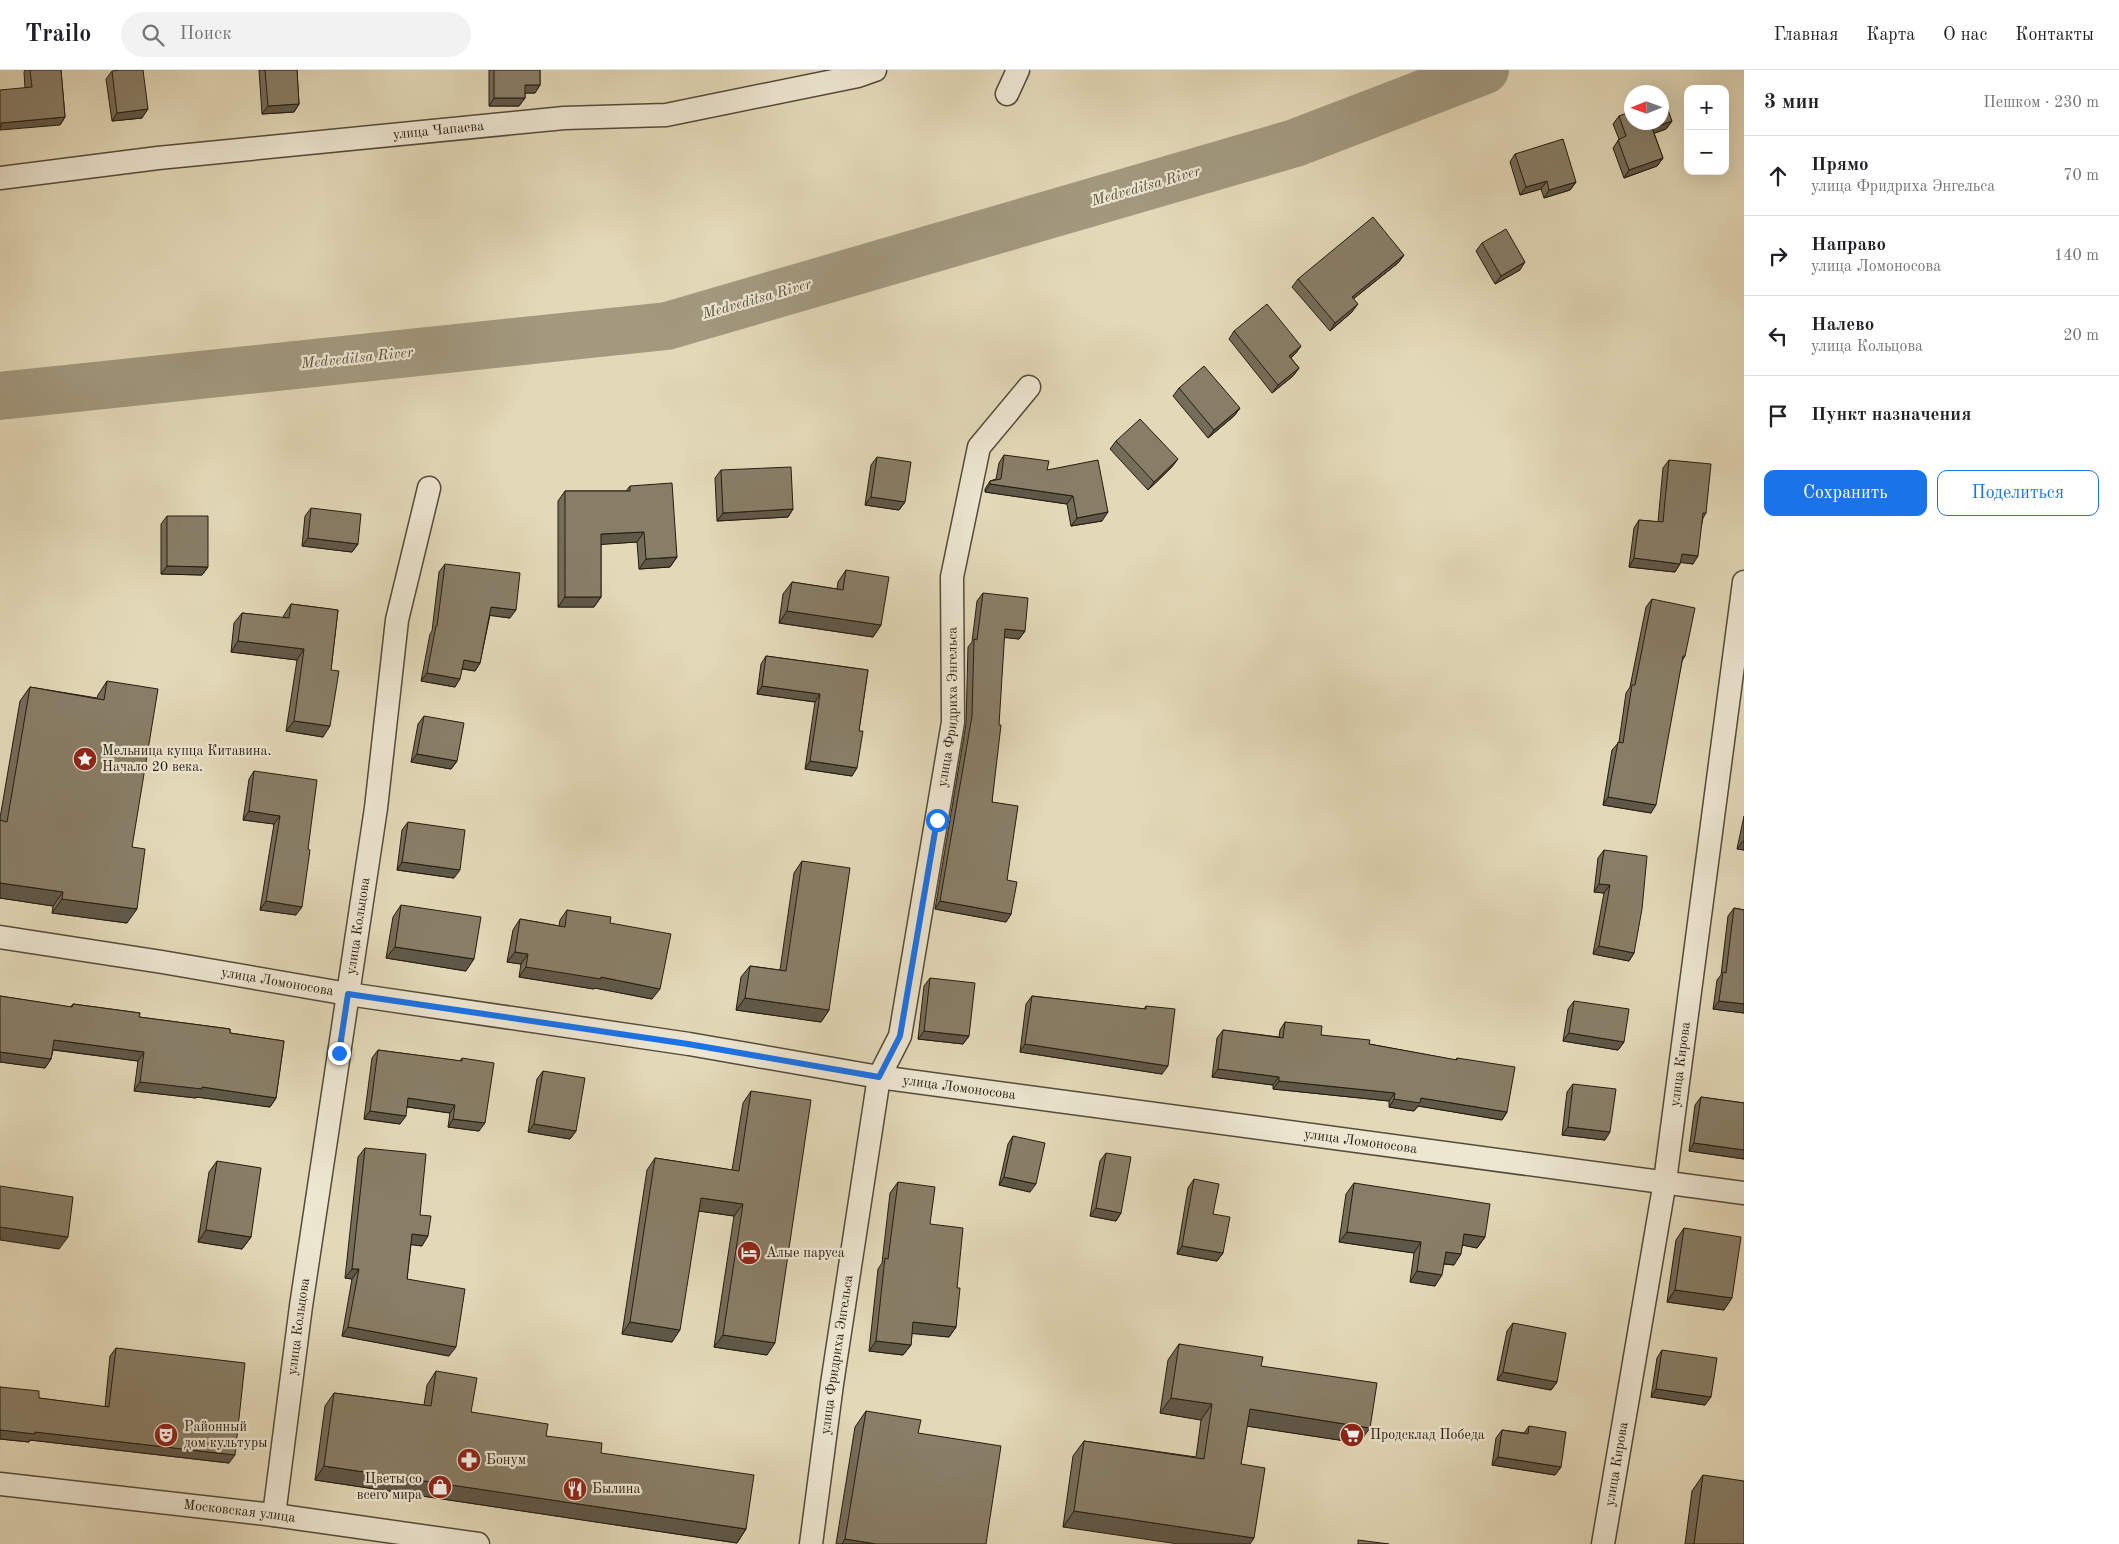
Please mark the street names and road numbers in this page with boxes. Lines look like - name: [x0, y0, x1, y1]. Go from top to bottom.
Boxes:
- street label: улица Чапаева: [392, 119, 485, 142]
- street label: улица Фридриха Энгельса: [935, 627, 960, 788]
- street label: улица Кольцова: [344, 876, 372, 976]
- street label: улица Ломоносова: [220, 965, 335, 998]
- street label: улица Кирова: [1668, 1021, 1693, 1108]
- street label: улица Ломоносова: [902, 1073, 1017, 1102]
- street label: улица Ломоносова: [1303, 1127, 1418, 1156]
- street label: улица Фридриха Энгельса: [818, 1274, 856, 1435]
- street label: улица Кольцова: [285, 1277, 312, 1376]
- street label: улица Кирова: [1603, 1421, 1631, 1507]
- street label: Московская улица: [183, 1498, 296, 1525]

